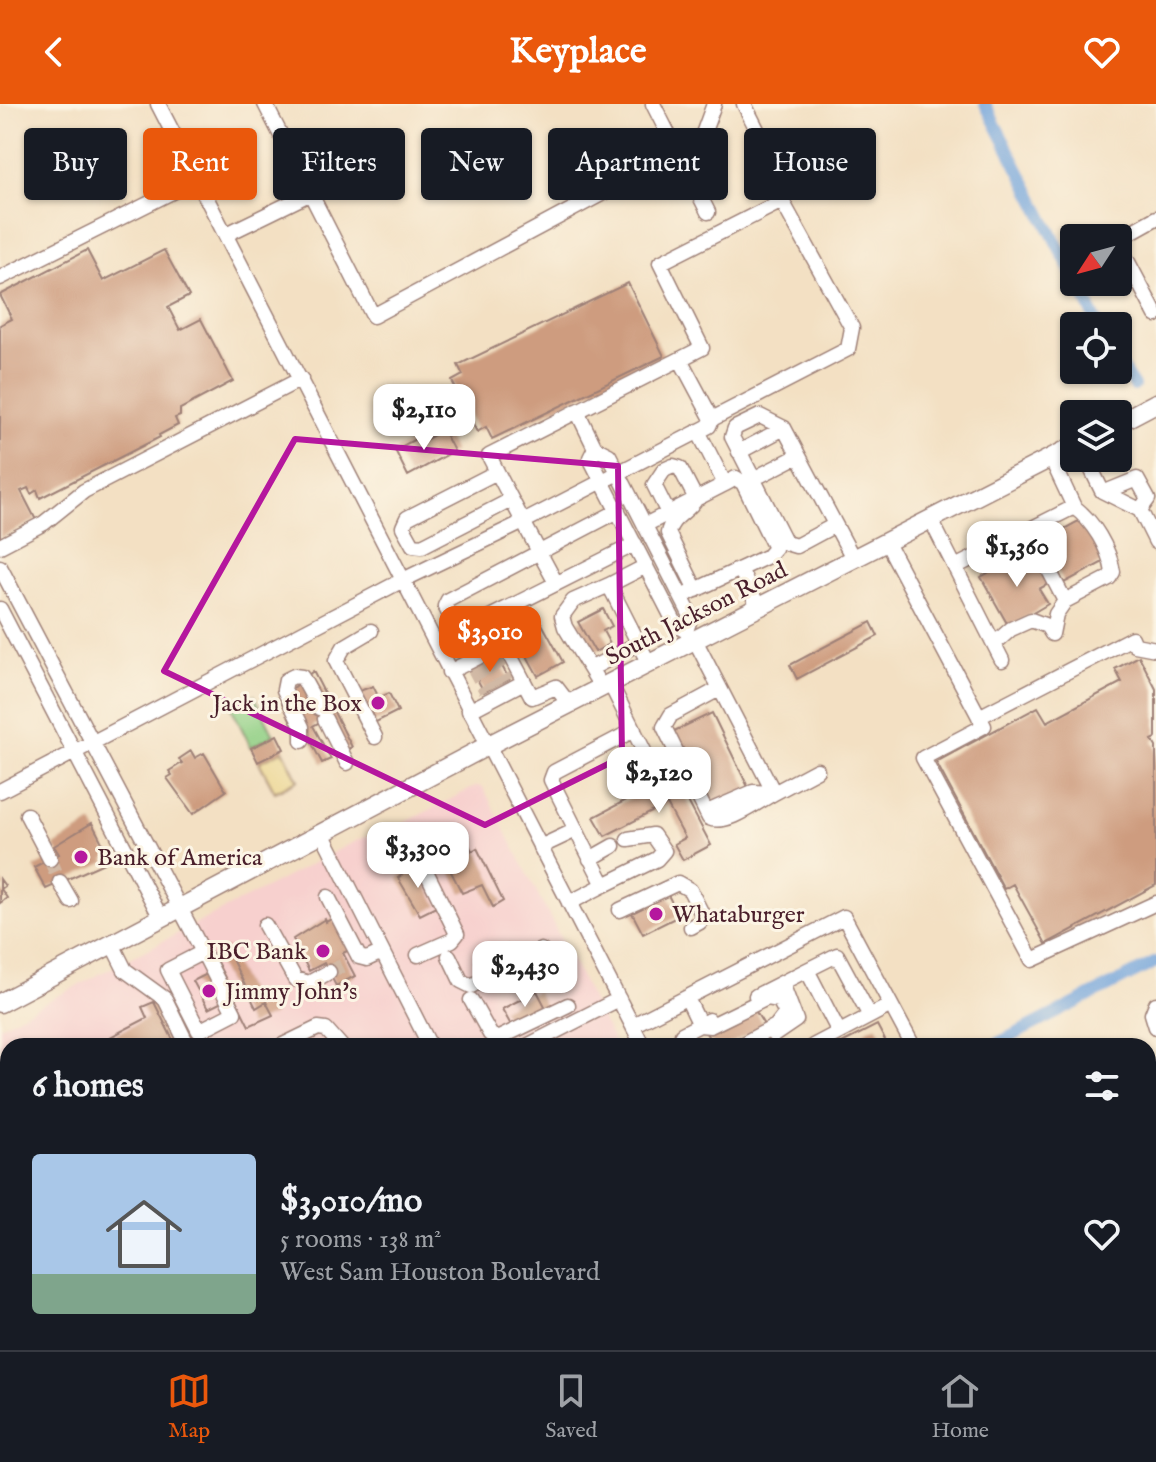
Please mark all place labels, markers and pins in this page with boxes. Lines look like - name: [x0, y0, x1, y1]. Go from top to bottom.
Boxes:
- pin: $2,110: [359, 384, 489, 452]
- pin: $1,360: [952, 521, 1082, 589]
- pin: $3,010: [425, 606, 555, 674]
- place label: Jack in the Box: [209, 689, 362, 720]
- marker: Jack in the Box: [369, 694, 387, 712]
- pin: $2,120: [594, 747, 724, 815]
- pin: $3,300: [353, 822, 483, 890]
- place label: Bank of America: [97, 843, 263, 874]
- marker: Bank of America: [72, 848, 90, 866]
- place label: Whataburger: [672, 900, 805, 931]
- marker: Whataburger: [647, 905, 665, 923]
- place label: IBC Bank: [207, 937, 307, 968]
- pin: $2,430: [460, 941, 590, 1009]
- marker: IBC Bank: [314, 942, 332, 960]
- place label: Jimmy John's: [222, 977, 357, 1008]
- marker: Jimmy John's: [200, 982, 218, 1000]

